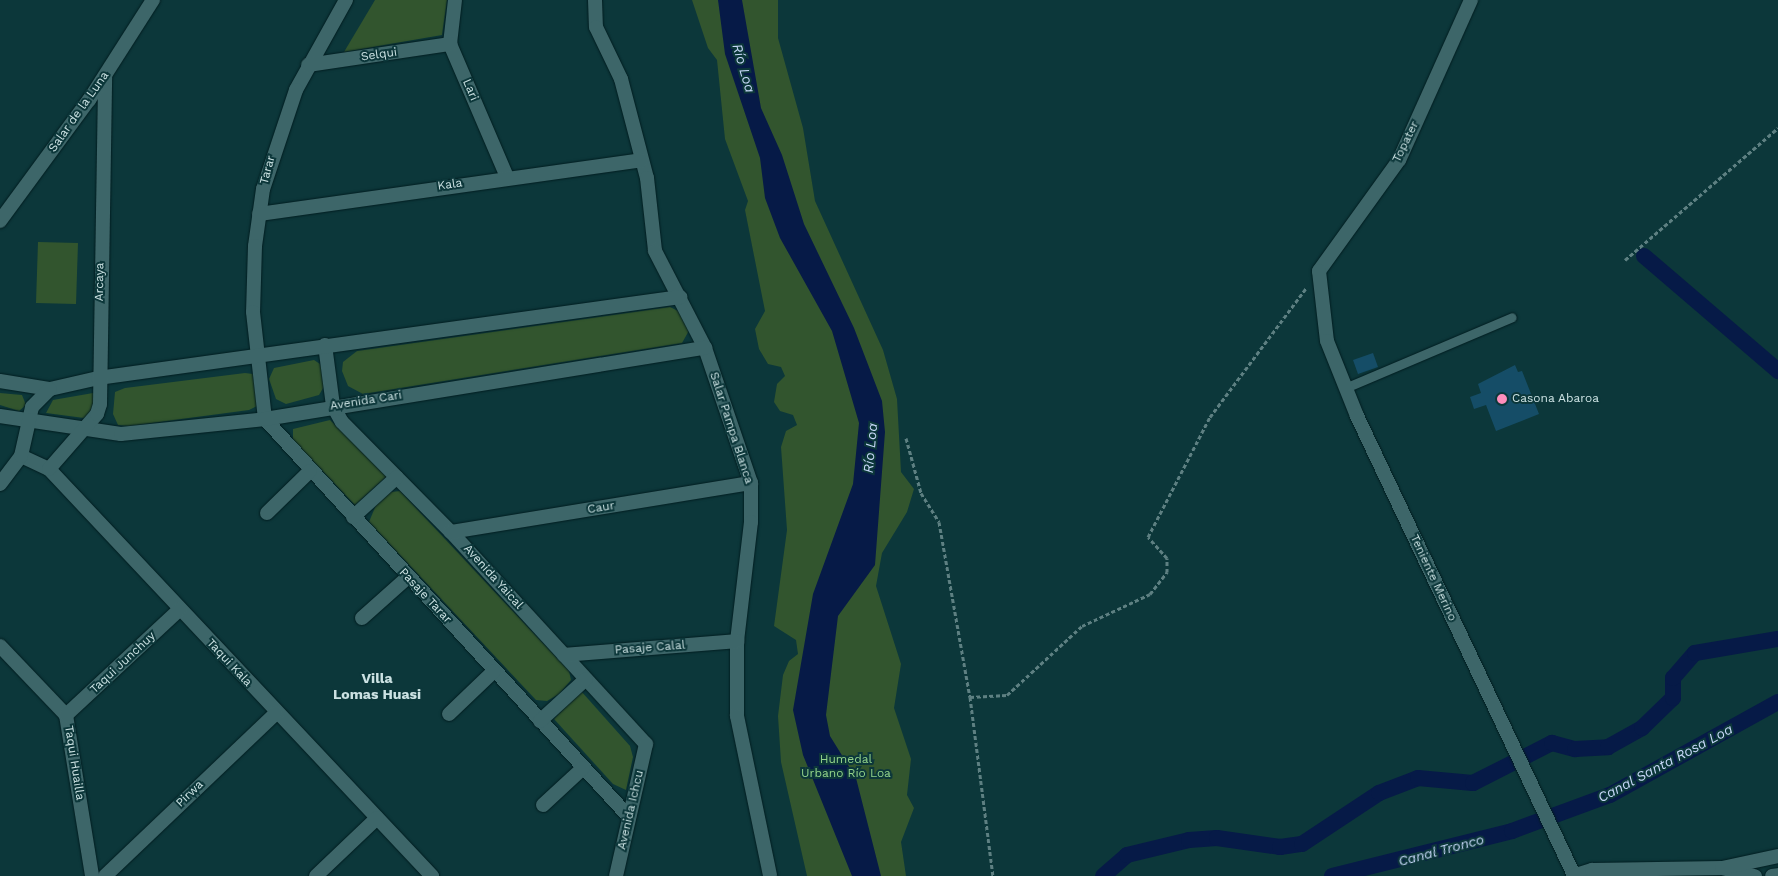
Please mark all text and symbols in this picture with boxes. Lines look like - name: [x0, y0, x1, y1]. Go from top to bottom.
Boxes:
- water label: Río Loa: [729, 41, 759, 95]
- street label: Selqui: [360, 45, 398, 65]
- street label: Salar de la Luna: [46, 69, 112, 155]
- street label: Lari: [459, 77, 481, 103]
- street label: Topater: [1390, 119, 1422, 165]
- street label: Tarar: [257, 154, 279, 186]
- street label: Kala: [437, 176, 463, 194]
- street label: Arcaya: [92, 263, 108, 301]
- street label: Salar Pampa Blanca: [706, 370, 756, 486]
- street label: Avenida Cari: [329, 388, 403, 414]
- place label: Casona Abaroa: [1512, 392, 1600, 406]
- marker: Casona Abaroa: [1496, 393, 1508, 405]
- water label: Río Loa: [859, 422, 881, 474]
- street label: Caur: [586, 499, 616, 517]
- street label: Teniente Merino: [1407, 533, 1459, 623]
- street label: Avenida Yaical: [460, 541, 526, 613]
- street label: Pasaje Tarar: [396, 565, 454, 627]
- street label: Taqui Junchuy: [87, 629, 159, 697]
- street label: Taqui Kala: [203, 636, 255, 690]
- street label: Pasaje Calal: [614, 638, 686, 658]
- district label: Villa Lomas Huasi: [333, 670, 421, 702]
- water label: Canal Santa Rosa Loa: [1594, 720, 1736, 806]
- street label: Taqui Huailla: [61, 725, 87, 801]
- park label: Humedal Urbano Río Loa: [801, 753, 891, 781]
- street label: Avenida Ichcu: [615, 769, 647, 851]
- street label: Pirwa: [173, 778, 207, 810]
- water label: Canal Tronco: [1396, 830, 1486, 870]

